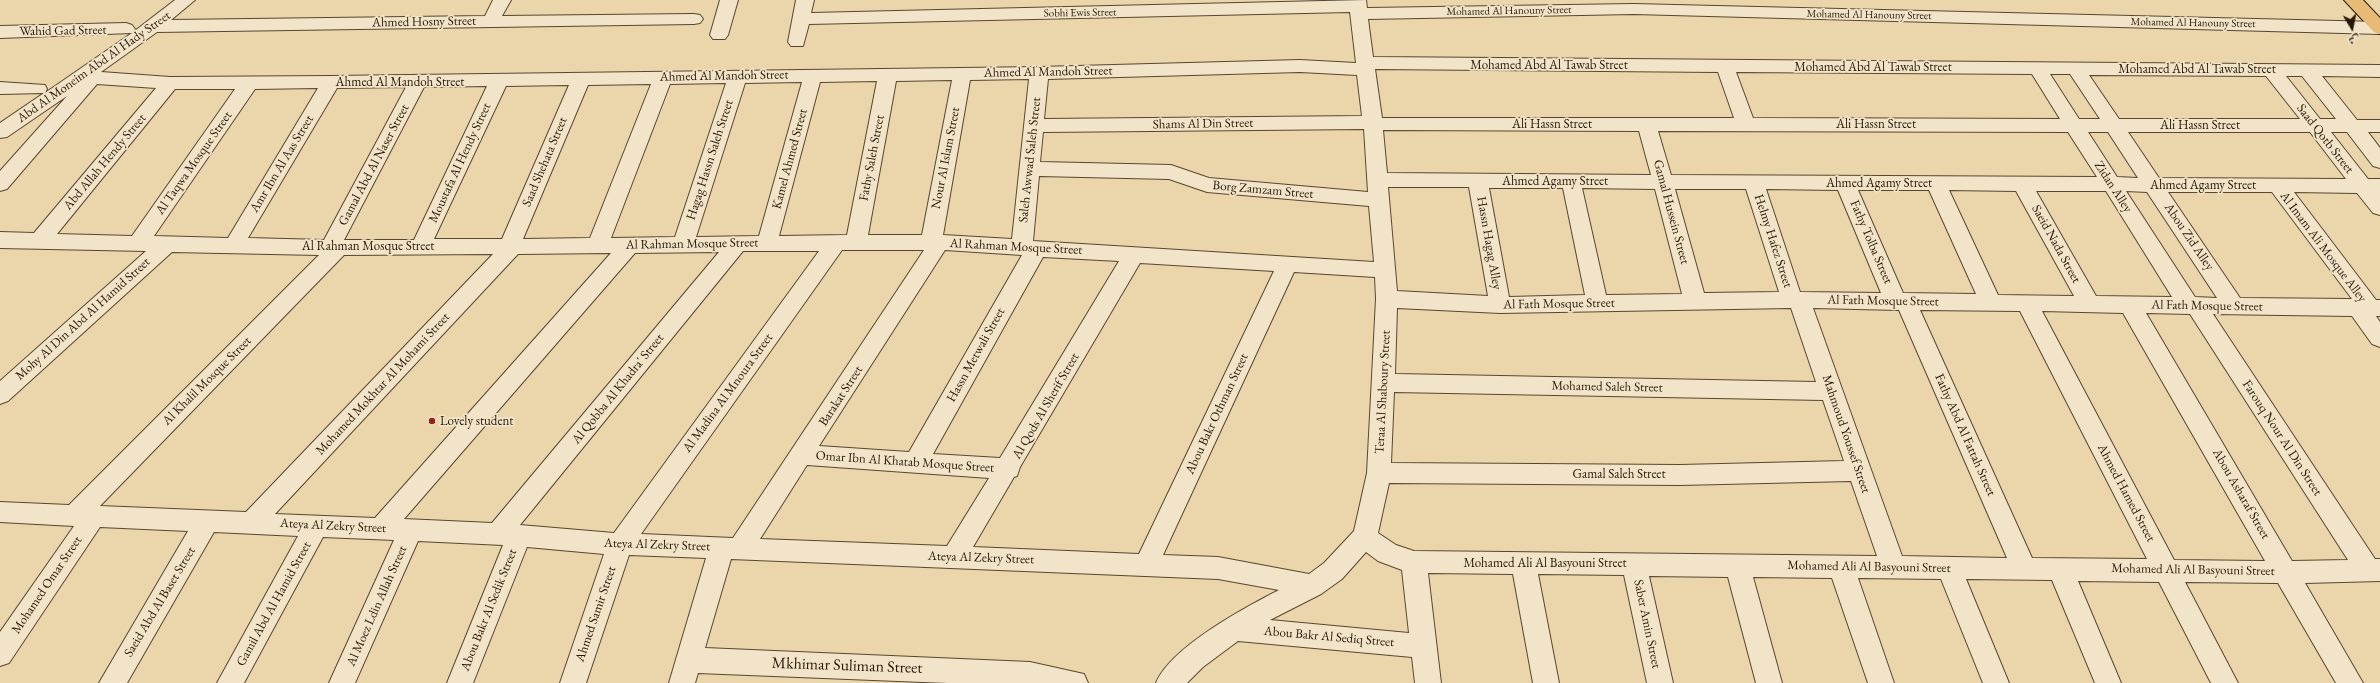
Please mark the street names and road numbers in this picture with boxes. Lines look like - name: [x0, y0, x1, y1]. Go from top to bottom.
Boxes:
- street label: Mohamed Al Hanouny Street: [1446, 3, 1572, 19]
- street label: Sobhi Ewis Street: [1044, 6, 1116, 20]
- street label: Mohamed Al Hanouny Street: [1806, 7, 1932, 23]
- street label: Abd Al Moneim Abd Al Hady Street: [14, 8, 174, 126]
- street label: Ahmed Hosny Street: [372, 13, 476, 31]
- street label: Mohamed Al Hanouny Street: [2130, 15, 2256, 31]
- street label: Wahid Gad Street: [19, 22, 107, 40]
- street label: Mohamed Abd Al Tawab Street: [1470, 57, 1628, 73]
- street label: Mohamed Abd Al Tawab Street: [1794, 59, 1952, 75]
- street label: Mohamed Abd Al Tawab Street: [2118, 61, 2276, 77]
- street label: Ahmed Al Mandoh Street: [983, 63, 1113, 81]
- street label: Ahmed Al Mandoh Street: [659, 67, 789, 85]
- street label: Ahmed Al Mandoh Street: [336, 74, 464, 90]
- street label: Saleh Awwad Saleh Street: [1016, 96, 1044, 224]
- street label: Hagag Hassn Saleh Street: [683, 98, 737, 222]
- street label: Moustafa Al Hendy Street: [425, 101, 495, 225]
- street label: Saad Qotb Street: [2293, 101, 2357, 177]
- street label: Gamal Abd Al Naser Street: [335, 102, 413, 228]
- street label: Nour Al Islam Street: [928, 106, 964, 210]
- street label: Kamel Ahmed Street: [769, 107, 811, 211]
- street label: Al Taqwa Mosque Street: [152, 108, 236, 218]
- street label: Abd Allah Hendy Street: [60, 111, 150, 213]
- street label: Amr Ibn Al Aas Street: [247, 112, 317, 216]
- street label: Fathy Saleh Street: [856, 114, 888, 202]
- street label: Saad Shehata Street: [519, 115, 571, 209]
- street label: Shams Al Din Street: [1153, 115, 1253, 133]
- street label: Ali Hassn Street: [1512, 116, 1592, 132]
- street label: Ali Hassn Street: [1836, 116, 1916, 132]
- street label: Ali Hassn Street: [2160, 117, 2240, 133]
- street label: Gamal Hussein Street: [1650, 158, 1692, 266]
- street label: Zidan Alley: [2091, 158, 2135, 216]
- street label: Ahmed Agamy Street: [1502, 173, 1608, 189]
- street label: Ahmed Agamy Street: [1826, 175, 1932, 191]
- street label: Ahmed Agamy Street: [2150, 177, 2256, 193]
- street label: Borg Zamzam Street: [1212, 178, 1314, 202]
- street label: Al Imam Ali Mosque Alley: [2276, 189, 2370, 305]
- street label: Helmy Hafez Street: [1751, 192, 1795, 290]
- street label: Hassn Hagag Alley: [1473, 195, 1505, 291]
- street label: Fathy Tolba Street: [1846, 198, 1896, 286]
- street label: Abou Zid Alley: [2161, 200, 2217, 274]
- street label: Saeid Nada Street: [2028, 202, 2084, 286]
- street label: Al Rahman Mosque Street: [626, 235, 758, 253]
- street label: Al Rahman Mosque Street: [949, 236, 1083, 258]
- street label: Al Rahman Mosque Street: [302, 238, 434, 254]
- street label: Mohy Al Din Abd Al Hamid Street: [13, 254, 153, 384]
- street label: Al Fath Mosque Street: [1827, 292, 1939, 310]
- street label: Al Fath Mosque Street: [1503, 295, 1615, 313]
- street label: Al Fath Mosque Street: [2151, 297, 2263, 315]
- street label: Hassn Metwali Street: [944, 305, 1008, 405]
- street label: Mohamed Mokhtar Al Mohami Street: [313, 309, 453, 459]
- street label: Teraa Al Shaboury Street: [1372, 330, 1394, 454]
- street label: Al Qobba Al Khadra' Street: [569, 331, 667, 447]
- street label: Al Madina Al Mnoura Street: [680, 331, 776, 455]
- street label: Al Khalil Mosque Street: [159, 333, 255, 429]
- street label: Al Qods Al Sherif Street: [1009, 350, 1083, 462]
- street label: Abou Bakr Othman Street: [1182, 351, 1252, 477]
- street label: Barakat Street: [816, 363, 866, 429]
- street label: Fathy Abd Al Fattah Street: [1931, 371, 1999, 499]
- street label: Mahmoud Youssef Street: [1818, 373, 1874, 495]
- street label: Farouq Nour Al Din Street: [2239, 377, 2325, 499]
- street label: Mohamed Saleh Street: [1551, 378, 1663, 396]
- street label: Ahmed Hamed Street: [2094, 441, 2158, 545]
- street label: Abou Asharaf Street: [2209, 446, 2273, 542]
- street label: Omar Ibn Al Khatab Mosque Street: [815, 448, 995, 476]
- street label: Gamal Saleh Street: [1573, 466, 1665, 482]
- street label: Ateya Al Zekry Street: [279, 515, 387, 537]
- street label: Mohamed Omar Street: [9, 533, 85, 637]
- street label: Ateya Al Zekry Street: [604, 535, 710, 555]
- street label: Gamil Abd Al Hamid Street: [233, 539, 315, 669]
- street label: Al Moez Ldin Allah Street: [343, 543, 411, 669]
- street label: Saeid Abd Al Baset Street: [121, 544, 199, 660]
- street label: Abou Bakr Al Sedik Street: [457, 547, 521, 673]
- street label: Ateya Al Zekry Street: [928, 548, 1034, 568]
- street label: Mohamed Ali Al Basyouni Street: [1463, 555, 1627, 571]
- street label: Mohamed Ali Al Basyouni Street: [1787, 558, 1951, 576]
- street label: Mohamed Ali Al Basyouni Street: [2111, 561, 2275, 579]
- street label: Ahmed Samir Street: [572, 564, 620, 664]
- street label: Saber Amin Street: [1630, 578, 1664, 670]
- street label: Abou Bakr Al Sediq Street: [1263, 624, 1395, 650]
- street label: Mkhimar Suliman Street: [771, 654, 923, 678]

